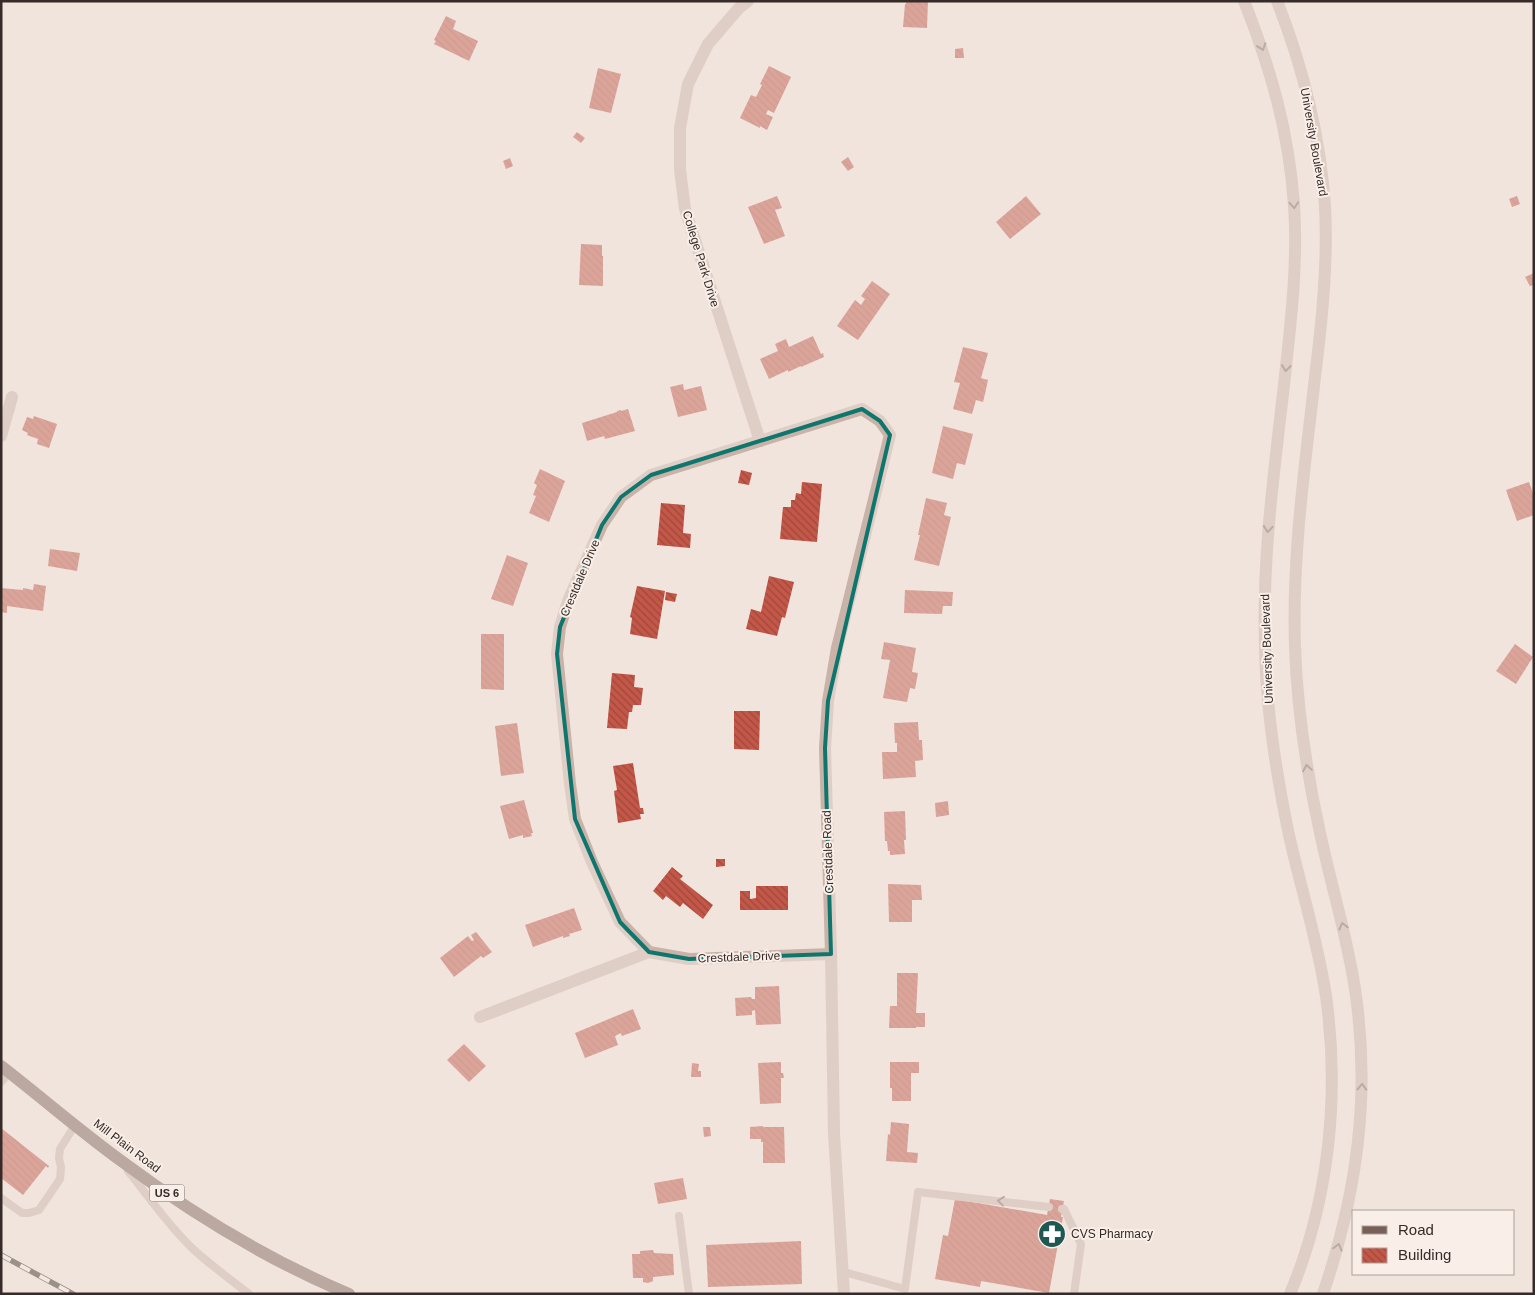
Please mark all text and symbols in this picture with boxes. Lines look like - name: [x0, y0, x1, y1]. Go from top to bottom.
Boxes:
- one-way arrow: [1256, 42, 1266, 51]
- street label: University Boulevard: [1298, 87, 1330, 197]
- one-way arrow: [1288, 202, 1299, 210]
- street label: College Park Drive: [680, 209, 722, 309]
- one-way arrow: [1281, 364, 1292, 372]
- one-way arrow: [1263, 525, 1274, 533]
- street label: Crestdale Drive: [557, 537, 603, 619]
- street label: University Boulevard: [1258, 594, 1276, 704]
- one-way arrow: [1302, 763, 1312, 772]
- street label: Crestdale Road: [820, 810, 836, 894]
- one-way arrow: [1338, 923, 1348, 931]
- street label: Crestdale Drive: [697, 949, 781, 965]
- one-way arrow: [1357, 1083, 1367, 1090]
- street label: Mill Plain Road: [91, 1116, 163, 1176]
- road number: US 6: [150, 1184, 184, 1202]
- one-way arrow: [996, 1196, 1004, 1207]
- legend: [1352, 1210, 1515, 1275]
- pharmacy icon: CVS Pharmacy: [1037, 1219, 1067, 1249]
- text: Road: [1398, 1221, 1434, 1238]
- place label: CVS Pharmacy: [1071, 1227, 1153, 1241]
- one-way arrow: [1332, 1243, 1343, 1252]
- text: Building: [1398, 1246, 1451, 1263]

